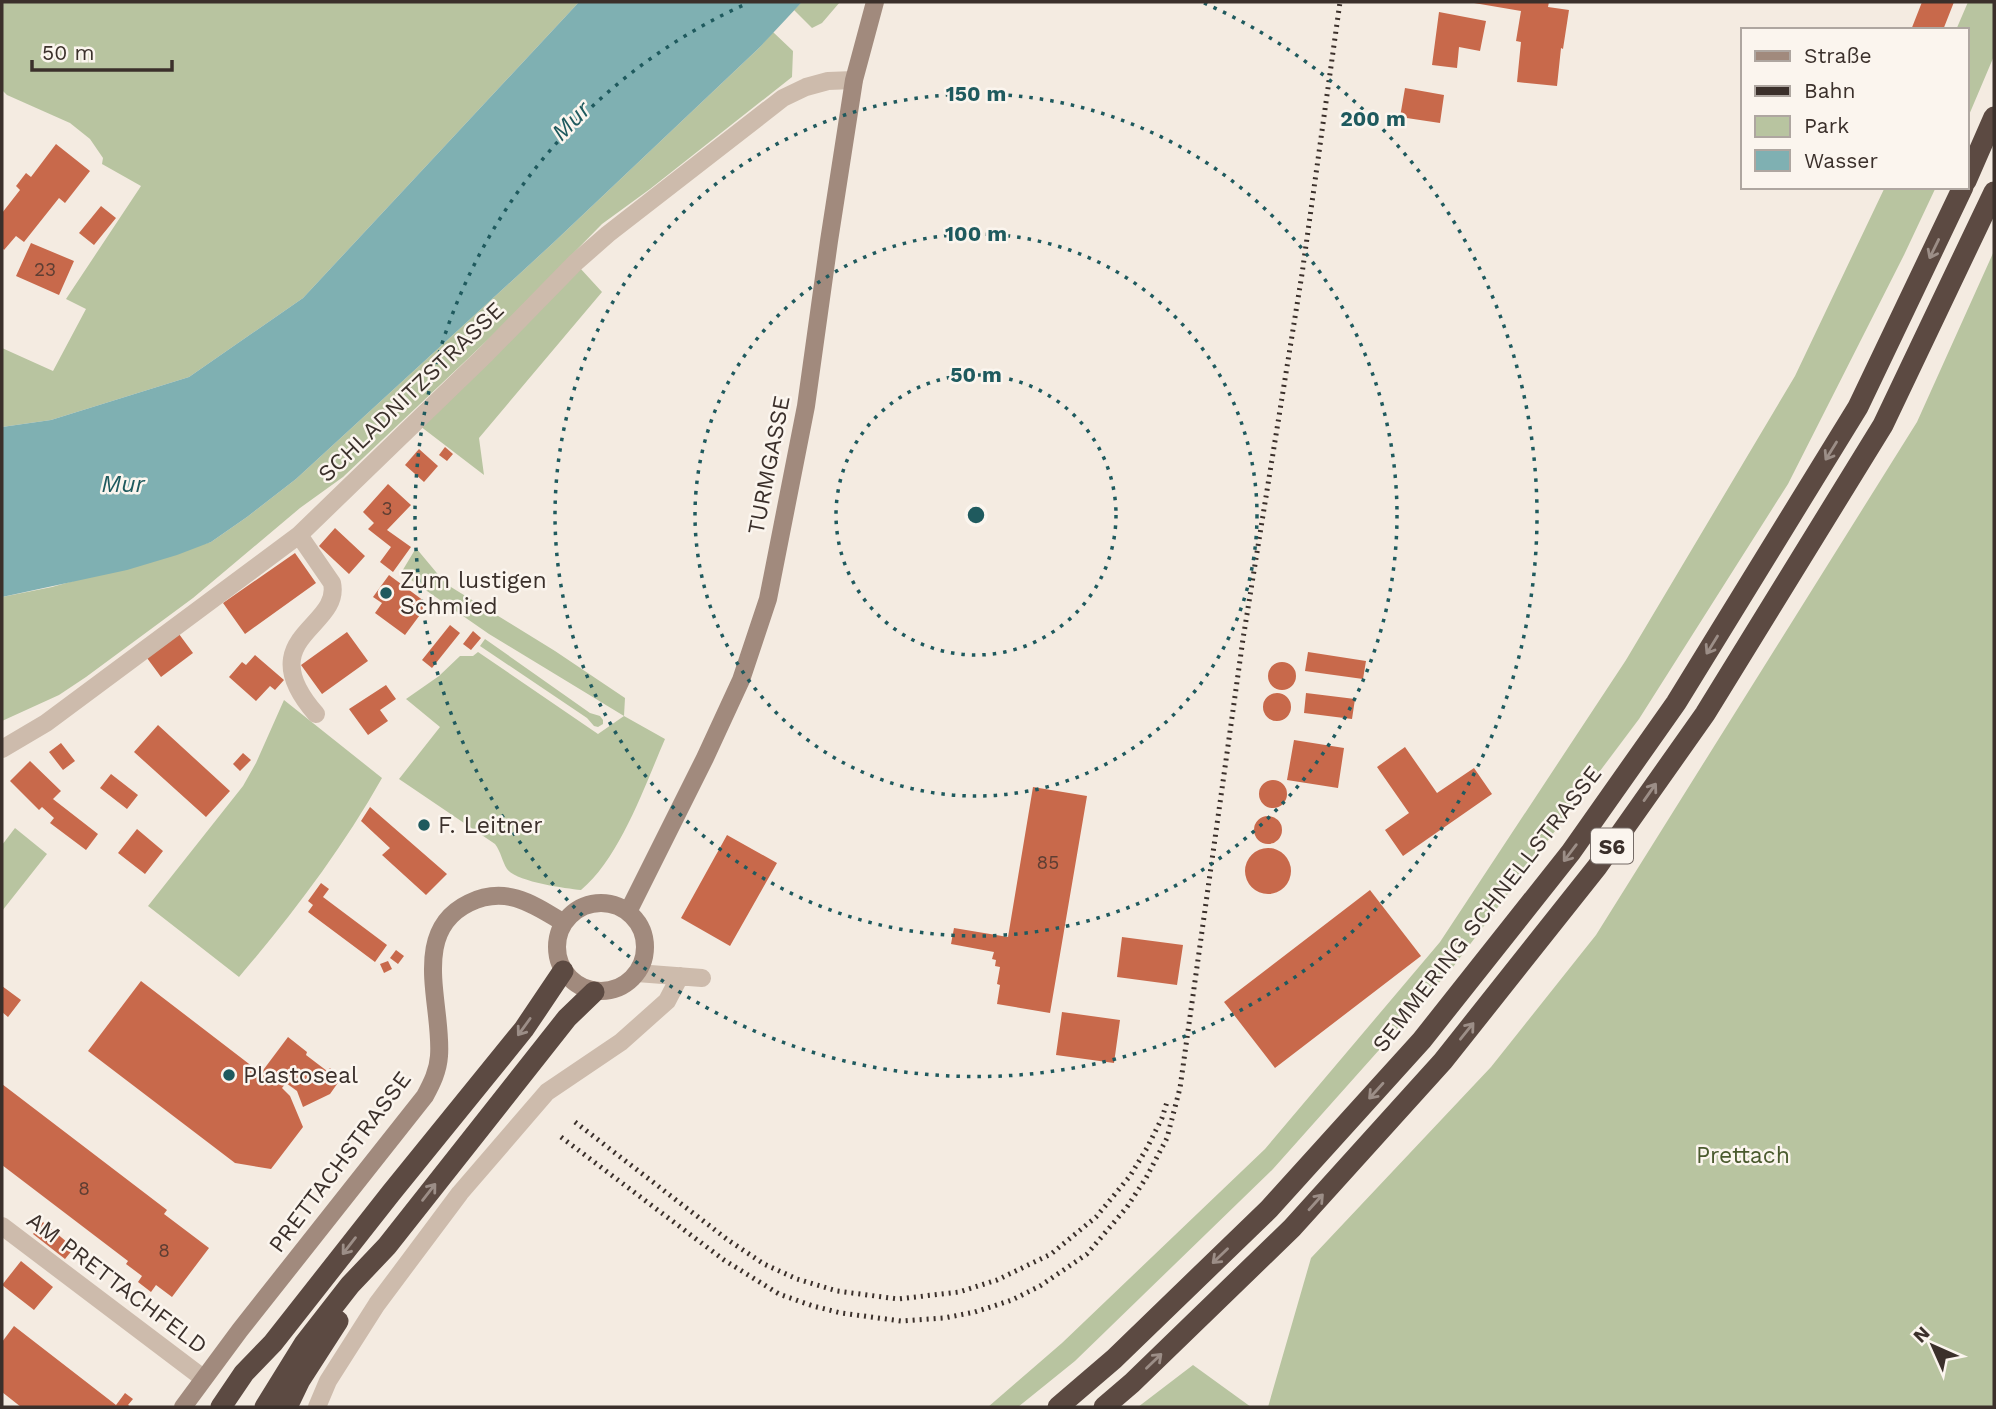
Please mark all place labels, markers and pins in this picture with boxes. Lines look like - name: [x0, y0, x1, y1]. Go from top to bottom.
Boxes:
- centre of rings: [964, 503, 988, 527]
- place label: Zum lustigen Schmied: [400, 567, 547, 620]
- marker: Zum lustigen Schmied: [378, 585, 394, 601]
- place label: F. Leitner: [438, 812, 543, 839]
- marker: F. Leitner: [416, 817, 432, 833]
- place label: Plastoseal: [243, 1062, 358, 1089]
- marker: Plastoseal: [221, 1067, 237, 1083]

